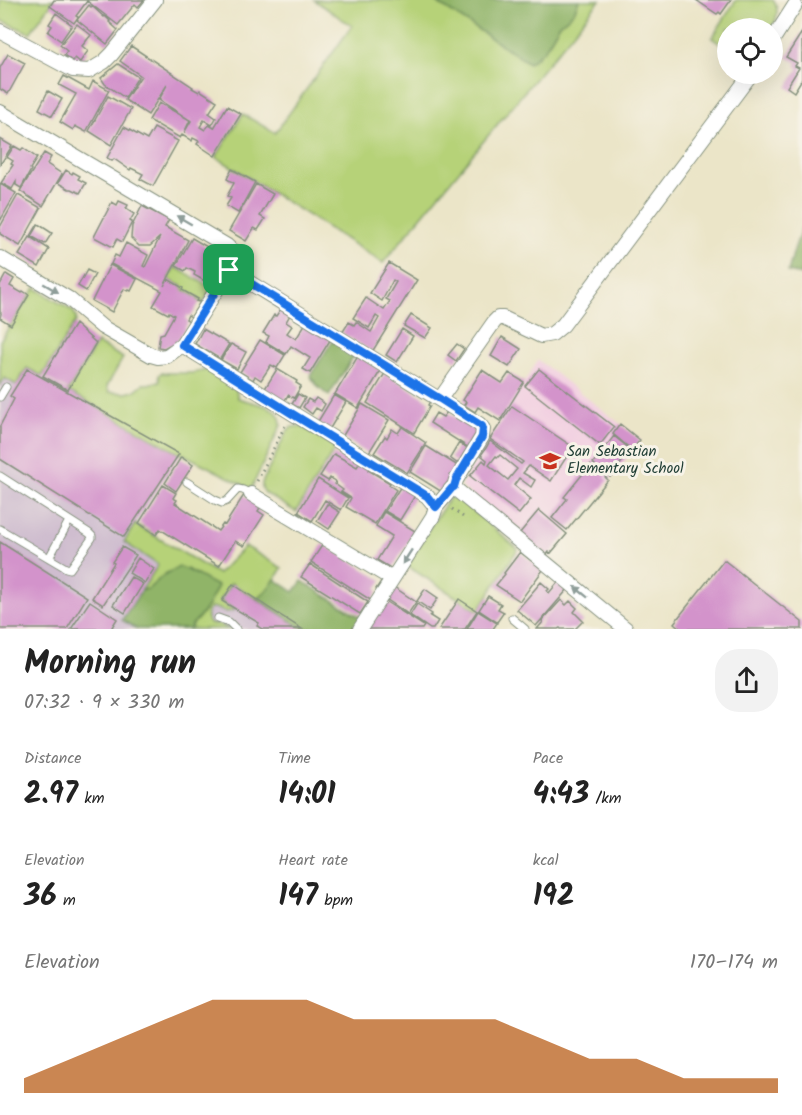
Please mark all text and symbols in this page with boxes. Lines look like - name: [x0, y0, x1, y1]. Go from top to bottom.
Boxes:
- map controls: [717, 18, 783, 84]
- button: locate: [717, 18, 783, 84]
- one-way arrow: [176, 215, 192, 226]
- pin: [203, 244, 254, 295]
- icon: arrive: [212, 253, 245, 286]
- one-way arrow: [43, 282, 59, 293]
- place label: San Sebastian Elementary School: [567, 440, 684, 481]
- school or university icon: San Sebastian Elementary School: [538, 449, 562, 473]
- one-way arrow: [401, 549, 412, 565]
- one-way arrow: [573, 586, 588, 599]
- text: Morning run: [24, 638, 196, 691]
- button: share: [715, 649, 778, 712]
- text: 07:32 · 9 × 330 m: [24, 687, 184, 719]
- text: Distance: [24, 746, 82, 771]
- text: Time: [278, 746, 311, 771]
- text: Pace: [533, 746, 563, 771]
- text: 2.97: [24, 771, 78, 819]
- text: 14:01: [278, 771, 336, 819]
- text: 4:43: [533, 771, 589, 819]
- text: km: [78, 786, 105, 811]
- text: /km: [589, 786, 621, 811]
- text: Elevation: [24, 848, 85, 873]
- text: Heart rate: [278, 848, 348, 873]
- text: kcal: [533, 848, 559, 873]
- text: 36: [24, 873, 57, 921]
- text: 147: [278, 873, 318, 921]
- text: 192: [533, 873, 574, 921]
- text: m: [57, 888, 76, 913]
- text: bpm: [318, 888, 353, 913]
- text: Elevation: [24, 947, 100, 979]
- text: 170–174 m: [690, 947, 778, 979]

